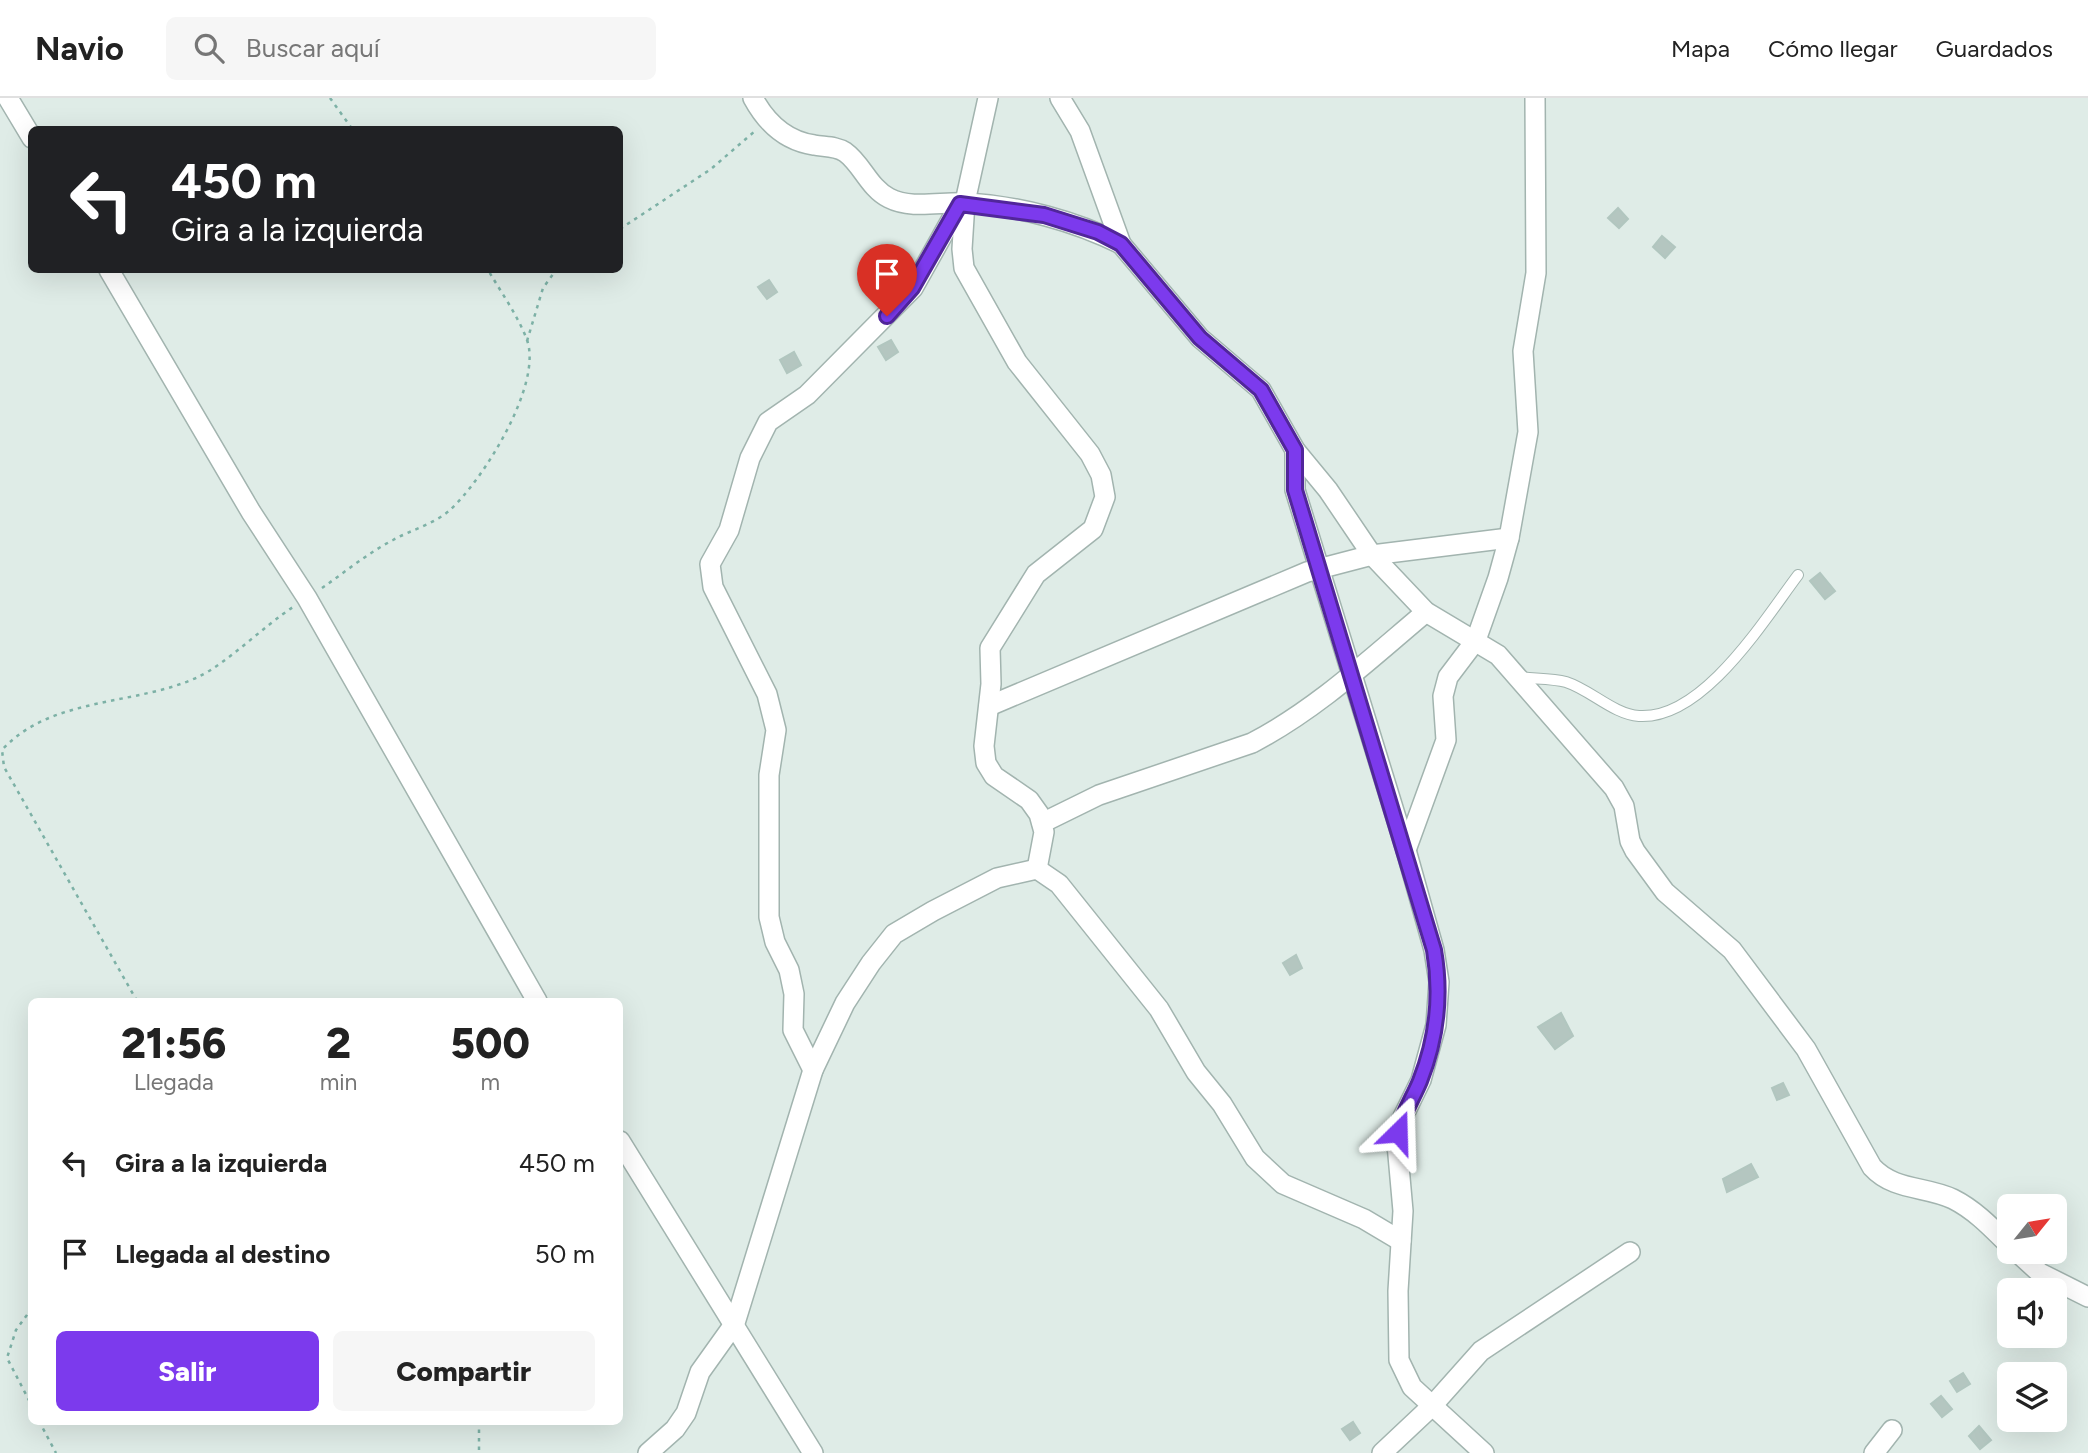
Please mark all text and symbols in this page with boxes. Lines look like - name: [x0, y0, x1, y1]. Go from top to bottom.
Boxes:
- search box: [166, 17, 656, 80]
- text: Navio: [35, 29, 124, 68]
- icon: search: [190, 29, 228, 67]
- text: Buscar aquí: [246, 32, 380, 64]
- text: Mapa: [1671, 34, 1730, 63]
- text: Cómo llegar: [1768, 34, 1898, 63]
- text: Guardados: [1936, 34, 2053, 63]
- text: 450 m: [171, 151, 317, 210]
- icon: left: [56, 154, 147, 245]
- text: Gira a la izquierda: [171, 211, 424, 249]
- pin: [857, 244, 917, 316]
- icon: arrive: [868, 255, 906, 293]
- text: 21:56: [121, 1018, 226, 1069]
- text: 2: [326, 1018, 351, 1069]
- text: 500: [451, 1018, 530, 1069]
- text: Llegada: [134, 1068, 214, 1096]
- text: min: [320, 1068, 357, 1096]
- text: m: [480, 1068, 500, 1096]
- position arrow: [1361, 1095, 1435, 1169]
- icon: left: [56, 1144, 94, 1182]
- text: Gira a la izquierda: [115, 1147, 327, 1179]
- text: 450 m: [519, 1147, 595, 1179]
- north arrow: [1997, 1194, 2067, 1264]
- map controls: [1997, 1194, 2067, 1432]
- icon: arrive: [56, 1235, 94, 1273]
- text: Llegada al destino: [115, 1238, 330, 1270]
- text: 50 m: [535, 1238, 595, 1270]
- button: sound: [1997, 1278, 2067, 1348]
- button: Salir: [56, 1331, 319, 1411]
- button: Compartir: [333, 1331, 595, 1411]
- button: layers: [1997, 1362, 2067, 1432]

